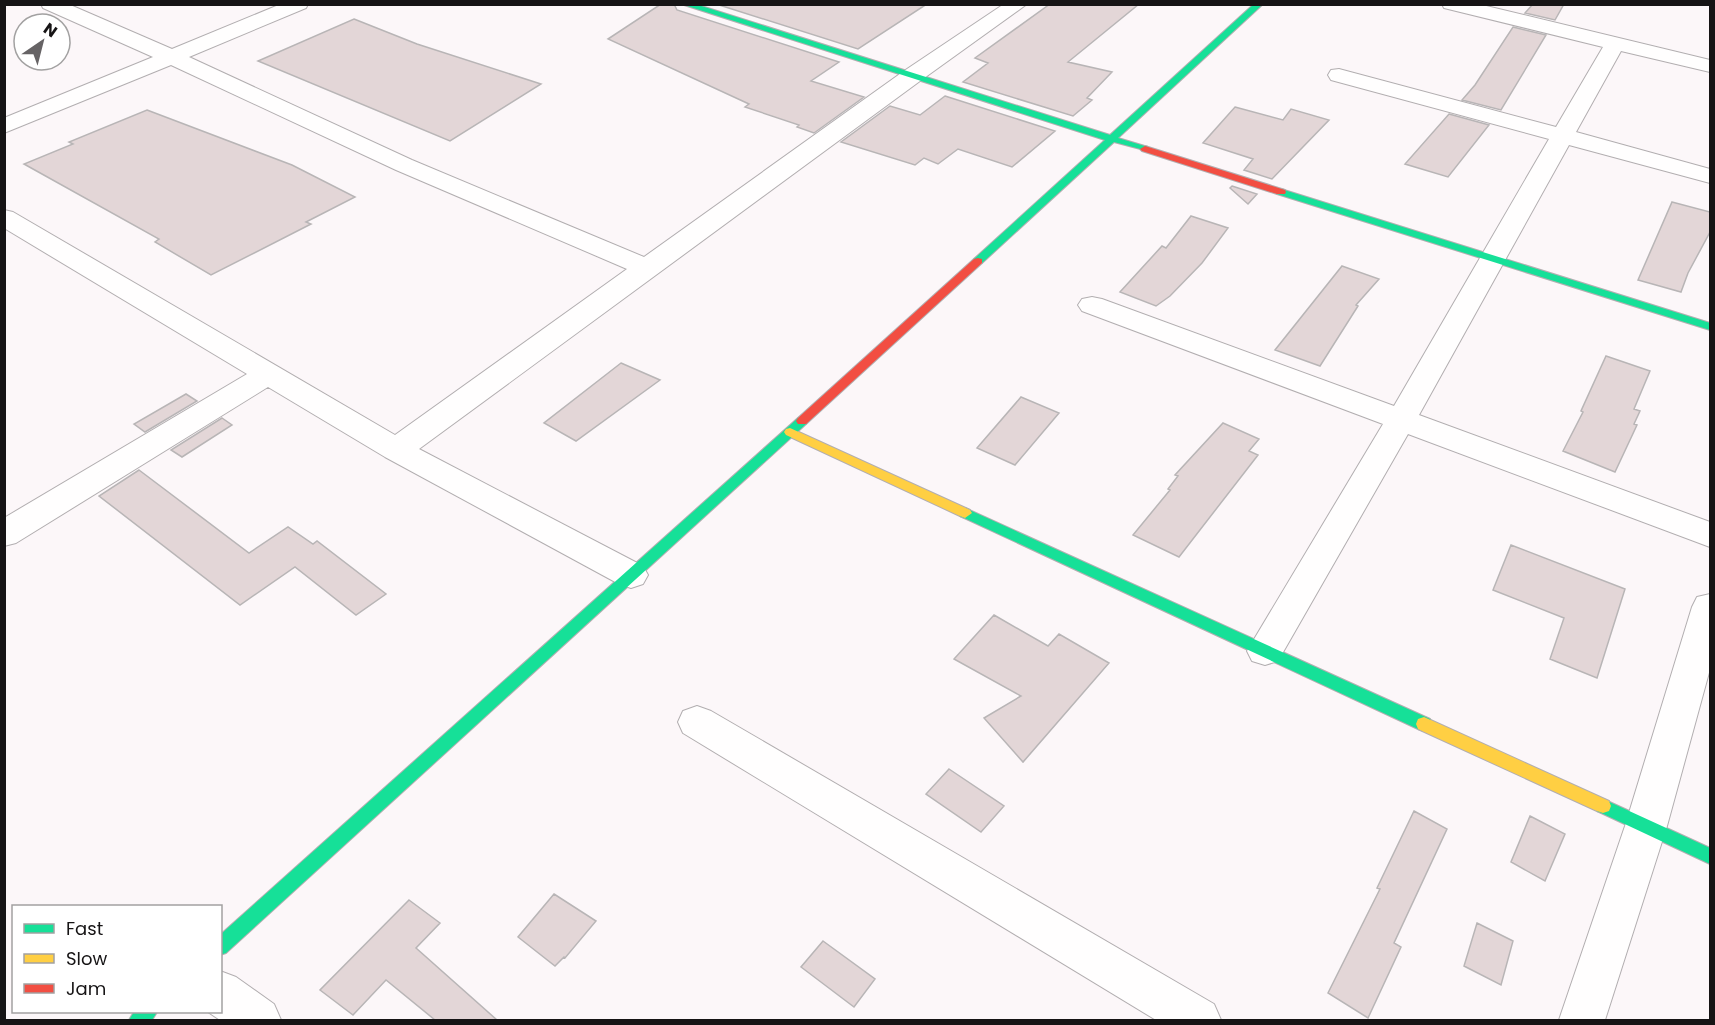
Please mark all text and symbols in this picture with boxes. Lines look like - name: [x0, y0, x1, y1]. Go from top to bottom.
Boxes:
- north arrow: [12, 12, 72, 72]
- text: N: [39, 17, 62, 43]
- legend: [12, 905, 222, 1013]
- text: Fast: [66, 916, 103, 941]
- text: Slow: [66, 946, 108, 971]
- text: Jam: [66, 976, 106, 1001]

